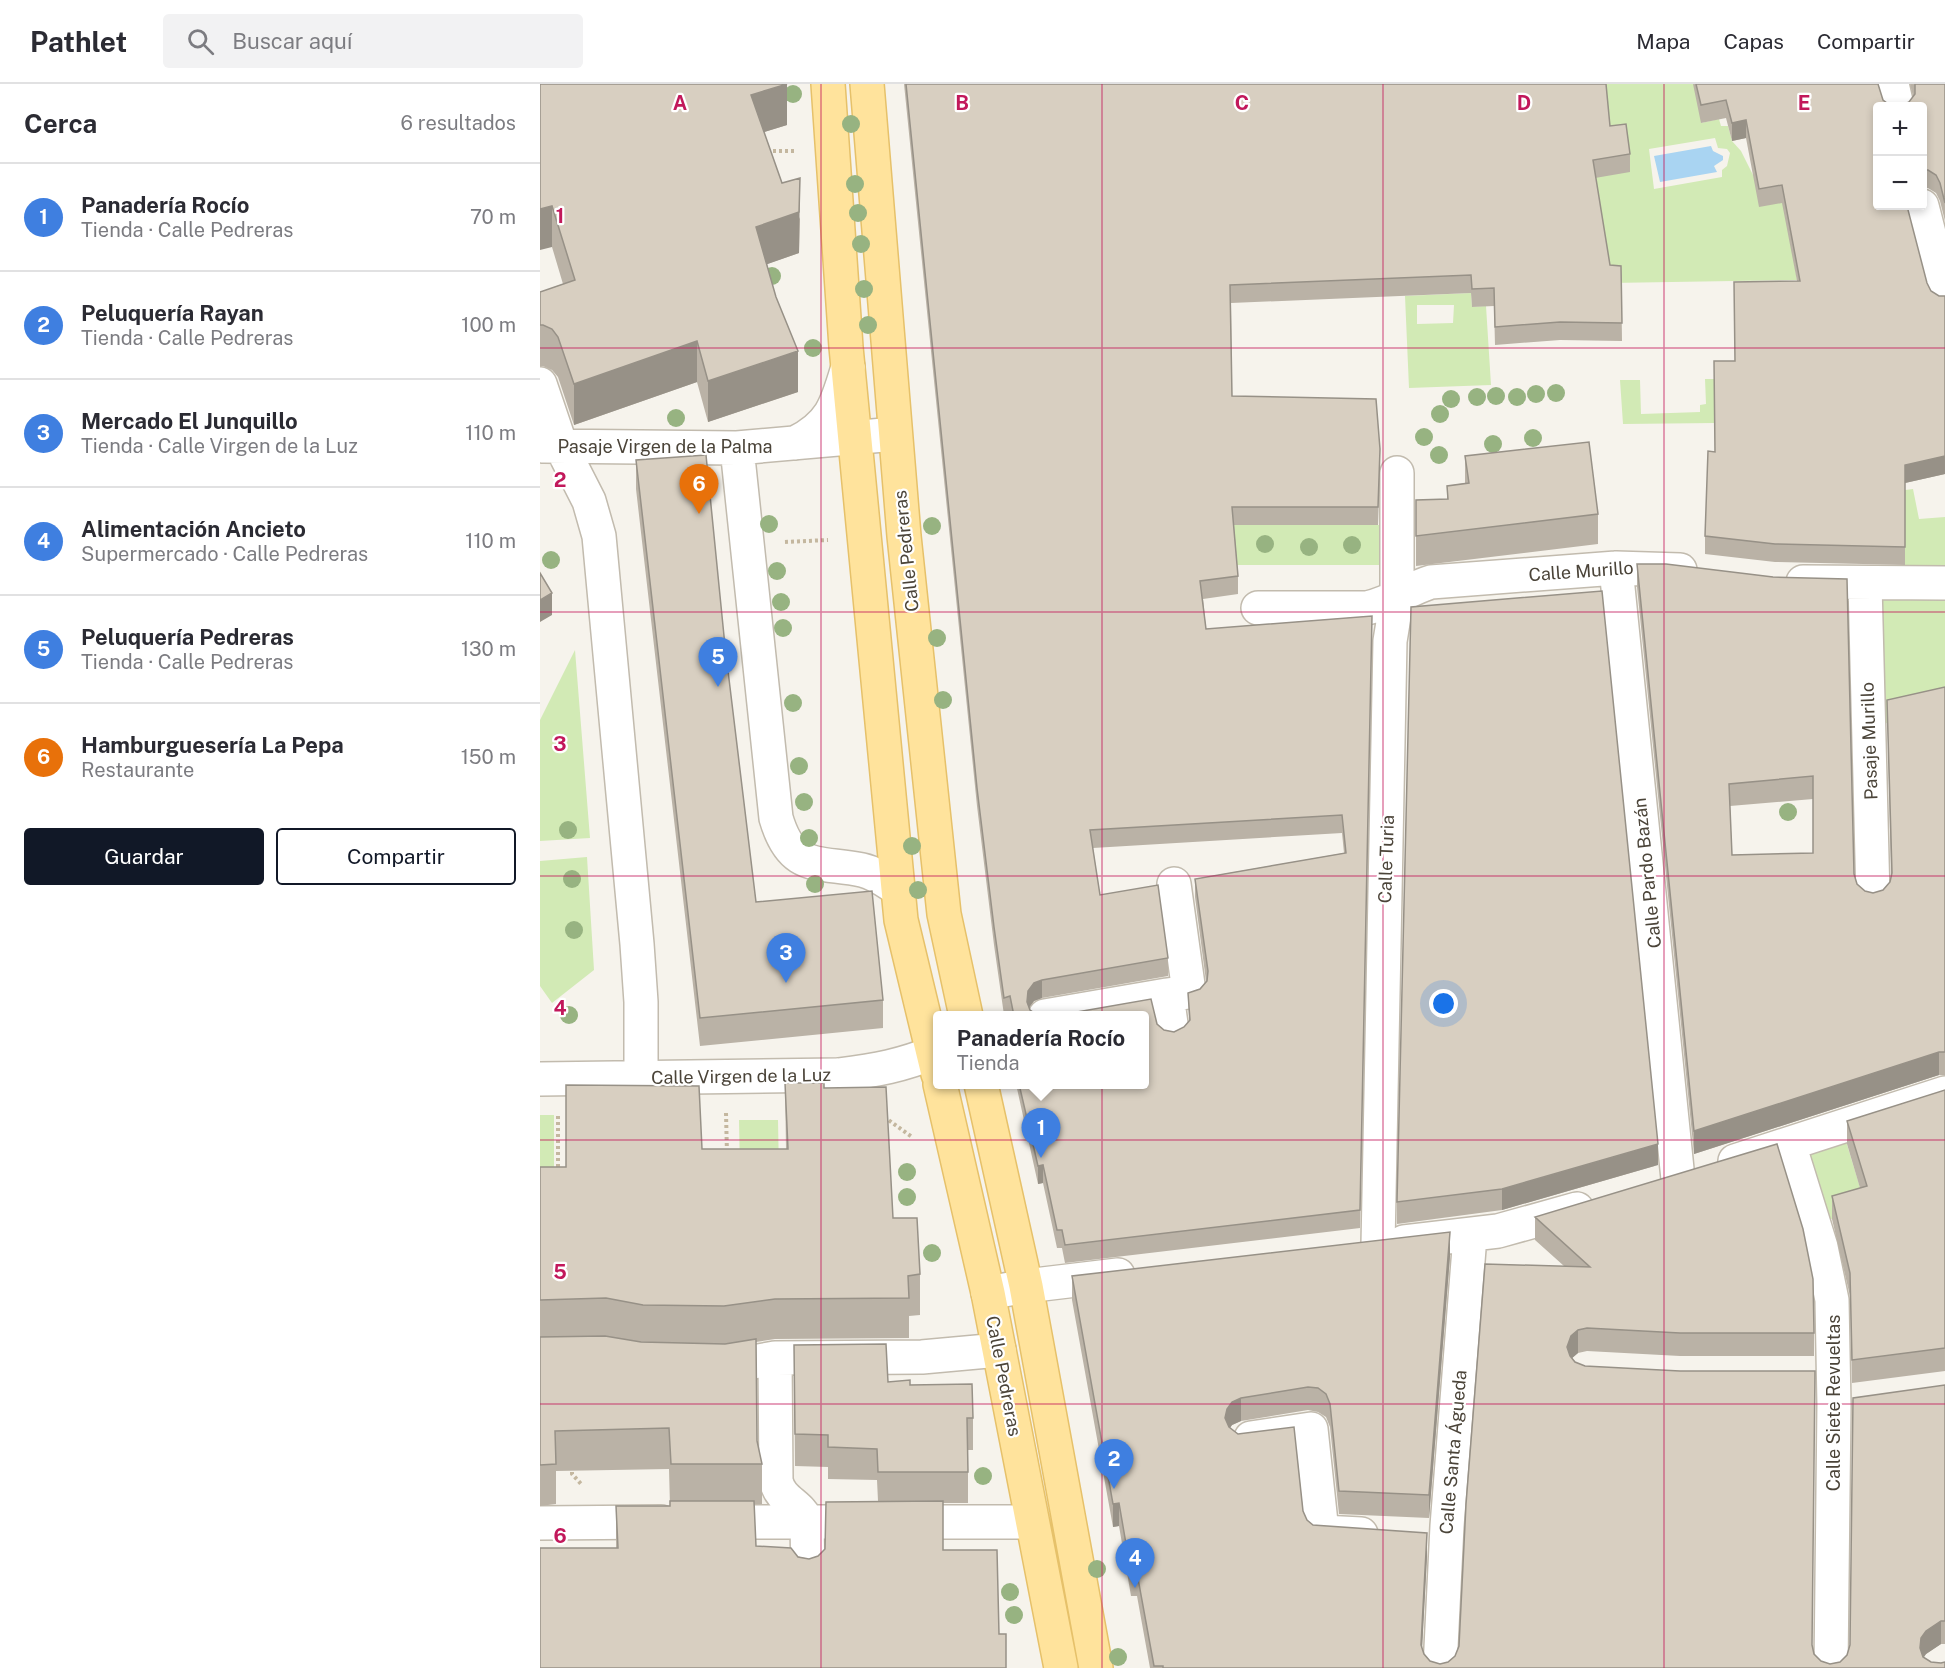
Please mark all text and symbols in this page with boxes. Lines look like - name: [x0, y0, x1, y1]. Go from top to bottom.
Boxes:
- search box: [163, 14, 583, 68]
- text: Pathlet: [30, 25, 127, 58]
- icon: search: [184, 25, 217, 58]
- text: Buscar aquí: [232, 28, 352, 54]
- text: Mapa: [1636, 29, 1690, 54]
- text: Capas: [1723, 29, 1784, 54]
- text: Compartir: [1817, 29, 1915, 54]
- text: A: [673, 91, 687, 115]
- text: B: [955, 91, 969, 115]
- text: C: [1235, 91, 1249, 115]
- text: D: [1517, 91, 1531, 115]
- text: E: [1798, 91, 1810, 115]
- map controls: [1873, 102, 1927, 210]
- button: +: [1873, 102, 1927, 156]
- text: Cerca: [24, 108, 97, 139]
- text: 6 resultados: [401, 111, 516, 135]
- button: −: [1873, 156, 1927, 210]
- text: Panadería Rocío: [81, 192, 249, 218]
- text: 1: [556, 204, 564, 228]
- text: 1: [39, 205, 48, 229]
- text: 70 m: [470, 205, 516, 229]
- text: Tienda · Calle Pedreras: [81, 218, 293, 242]
- text: Peluquería Rayan: [81, 300, 264, 326]
- text: 2: [37, 313, 50, 337]
- text: 100 m: [461, 313, 516, 337]
- text: Tienda · Calle Pedreras: [81, 326, 293, 350]
- text: Mercado El Junquillo: [81, 408, 298, 434]
- text: 3: [37, 421, 50, 445]
- text: 110 m: [465, 421, 516, 445]
- text: Tienda · Calle Virgen de la Luz: [81, 434, 358, 458]
- street label: Pasaje Virgen de la Palma: [557, 436, 773, 457]
- pin: 6: [680, 464, 718, 514]
- text: 2: [554, 468, 566, 492]
- street label: Calle Pedreras: [889, 489, 923, 613]
- text: Alimentación Ancieto: [81, 516, 306, 542]
- text: 4: [37, 529, 50, 553]
- text: 110 m: [465, 529, 516, 553]
- text: Supermercado · Calle Pedreras: [81, 542, 368, 566]
- street label: Calle Murillo: [1528, 557, 1634, 585]
- text: Peluquería Pedreras: [81, 624, 294, 650]
- text: 5: [37, 637, 50, 661]
- text: 130 m: [461, 637, 516, 661]
- pin: 5: [698, 638, 738, 687]
- text: Tienda · Calle Pedreras: [81, 650, 293, 674]
- street label: Pasaje Murillo: [1856, 682, 1882, 800]
- text: Hamburguesería La Pepa: [81, 732, 344, 758]
- text: 3: [553, 732, 567, 756]
- text: 6: [37, 745, 50, 769]
- text: 150 m: [461, 745, 516, 769]
- text: Restaurante: [81, 758, 194, 782]
- street label: Calle Pardo Bazán: [1629, 797, 1665, 949]
- street label: Calle Turia: [1374, 814, 1398, 904]
- button: Guardar: [24, 828, 264, 885]
- button: Compartir: [276, 828, 516, 885]
- pin: 3: [766, 934, 806, 983]
- your location: [1429, 989, 1458, 1018]
- text: 4: [553, 996, 567, 1020]
- popup: [933, 1011, 1149, 1089]
- text: Panadería Rocío: [957, 1025, 1125, 1051]
- text: Tienda: [957, 1051, 1020, 1075]
- street label: Calle Virgen de la Luz: [651, 1064, 831, 1088]
- pin: 1: [1022, 1108, 1060, 1158]
- text: 5: [553, 1260, 567, 1284]
- street label: Calle Pedreras: [982, 1314, 1026, 1438]
- street label: Calle Siete Revueltas: [1823, 1315, 1844, 1491]
- street label: Calle Santa Águeda: [1434, 1369, 1471, 1535]
- pin: 2: [1094, 1440, 1134, 1489]
- text: 6: [553, 1524, 567, 1548]
- pin: 4: [1116, 1538, 1154, 1588]

